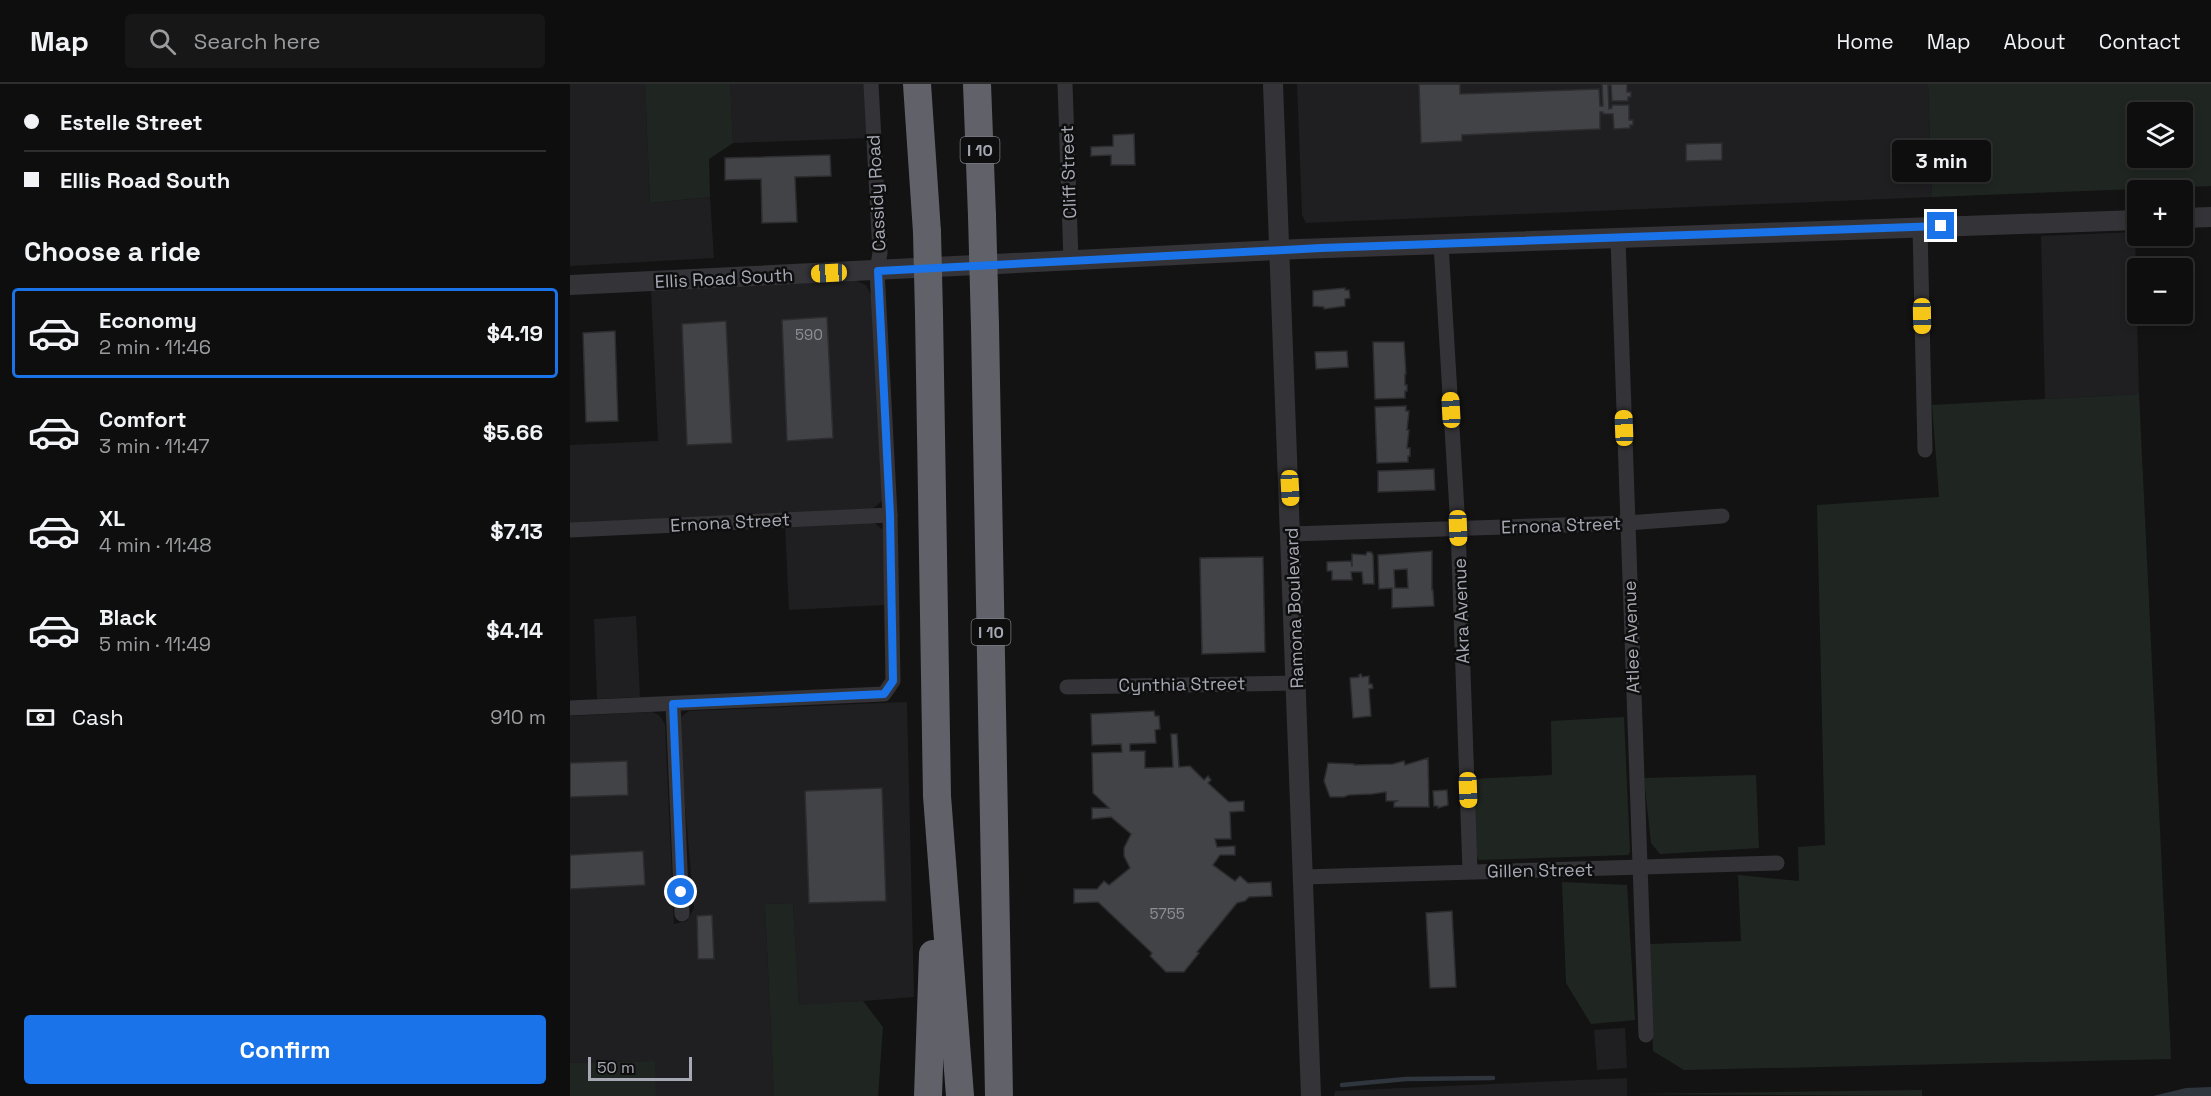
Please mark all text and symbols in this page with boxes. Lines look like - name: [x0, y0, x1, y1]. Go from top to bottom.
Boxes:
- search box: [125, 14, 545, 68]
- text: Map: [30, 23, 89, 59]
- icon: search: [146, 25, 179, 58]
- text: Search here: [194, 27, 321, 55]
- text: Home: [1836, 28, 1894, 55]
- text: Map: [1927, 28, 1971, 55]
- text: About: [2004, 28, 2066, 55]
- text: Contact: [2099, 28, 2181, 55]
- map controls: [2127, 102, 2193, 324]
- button: layers: [2127, 102, 2193, 168]
- text: Estelle Street: [60, 108, 203, 136]
- street label: Cliff Street: [1055, 125, 1081, 219]
- street label: Cassidy Road: [861, 134, 891, 252]
- road number: I 10: [960, 137, 1000, 163]
- callout: 3 min: [1892, 139, 1990, 181]
- text: 3 min: [1916, 148, 1967, 174]
- text: Ellis Road South: [60, 166, 230, 194]
- button: +: [2127, 180, 2193, 246]
- route end: [1927, 212, 1954, 239]
- text: Choose a ride: [24, 234, 201, 269]
- button: −: [2127, 258, 2193, 324]
- street label: Ellis Road South: [654, 263, 794, 293]
- car: [811, 263, 847, 283]
- car: [1913, 298, 1931, 334]
- icon: car: [27, 306, 81, 360]
- text: Economy: [99, 306, 197, 334]
- text: $4.19: [487, 319, 543, 347]
- house number: 590: [795, 325, 823, 344]
- text: 2 min · 11:46: [99, 334, 211, 360]
- car: [1441, 392, 1461, 428]
- icon: car: [27, 405, 81, 459]
- text: Comfort: [99, 405, 187, 433]
- car: [1614, 410, 1634, 446]
- text: $5.66: [483, 418, 543, 446]
- text: 3 min · 11:47: [99, 433, 210, 459]
- car: [1280, 470, 1300, 506]
- icon: car: [27, 504, 81, 558]
- text: XL: [99, 504, 125, 532]
- street label: Ernona Street: [669, 507, 791, 537]
- car: [1448, 510, 1468, 546]
- street label: Ernona Street: [1501, 511, 1621, 539]
- text: $7.13: [490, 517, 543, 545]
- street label: Ramona Boulevard: [1280, 527, 1308, 689]
- text: 4 min · 11:48: [99, 532, 212, 558]
- street label: Akra Avenue: [1448, 558, 1474, 664]
- street label: Atlee Avenue: [1618, 580, 1644, 694]
- icon: car: [27, 603, 81, 657]
- text: Black: [99, 603, 157, 631]
- text: $4.14: [486, 616, 543, 644]
- road number: I 10: [972, 619, 1010, 645]
- text: 5 min · 11:49: [99, 631, 211, 657]
- street label: Cynthia Street: [1118, 671, 1246, 697]
- icon: cash: [24, 701, 57, 734]
- text: Cash: [72, 703, 124, 731]
- text: 910 m: [490, 704, 546, 730]
- car: [1458, 772, 1478, 808]
- street label: Gillen Street: [1487, 858, 1593, 882]
- route start: [667, 878, 694, 905]
- house number: 5755: [1149, 904, 1185, 923]
- button: Confirm: [24, 1015, 546, 1084]
- scale bar: [588, 1054, 692, 1082]
- text: 50 m: [597, 1057, 635, 1078]

